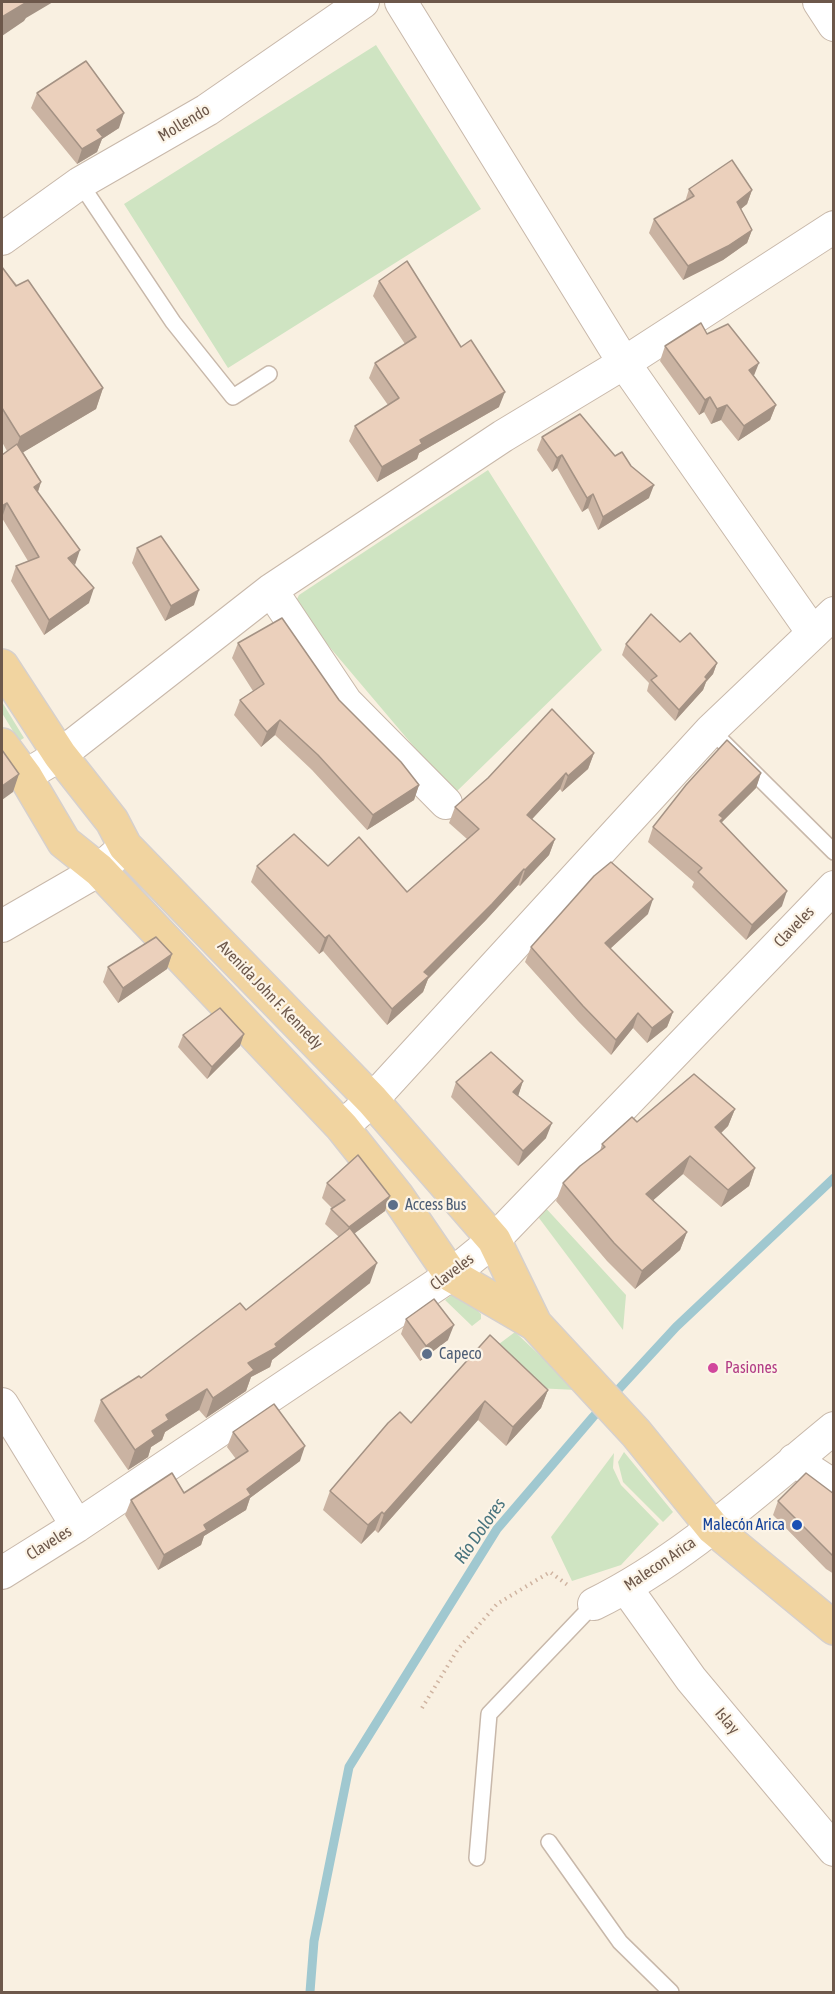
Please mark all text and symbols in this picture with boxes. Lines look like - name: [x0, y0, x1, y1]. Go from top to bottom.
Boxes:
- street label: Mollendo: [155, 100, 213, 146]
- street label: Claveles: [770, 903, 818, 951]
- street label: Avenida John F. Kennedy: [213, 937, 327, 1053]
- place label: Access Bus: [405, 1195, 466, 1215]
- marker: Access Bus: [386, 1198, 400, 1212]
- street label: Claveles: [426, 1249, 478, 1295]
- place label: Capeco: [439, 1344, 482, 1364]
- marker: Capeco: [420, 1347, 434, 1361]
- place label: Pasiones: [725, 1358, 777, 1378]
- marker: Pasiones: [706, 1361, 720, 1375]
- water label: Río Dolores: [450, 1494, 510, 1568]
- place label: Malecón Arica: [703, 1515, 785, 1535]
- marker: Malecón Arica: [790, 1518, 804, 1532]
- street label: Claveles: [23, 1522, 75, 1564]
- street label: Malecon Arica: [620, 1533, 700, 1595]
- street label: Islay: [711, 1704, 743, 1738]

